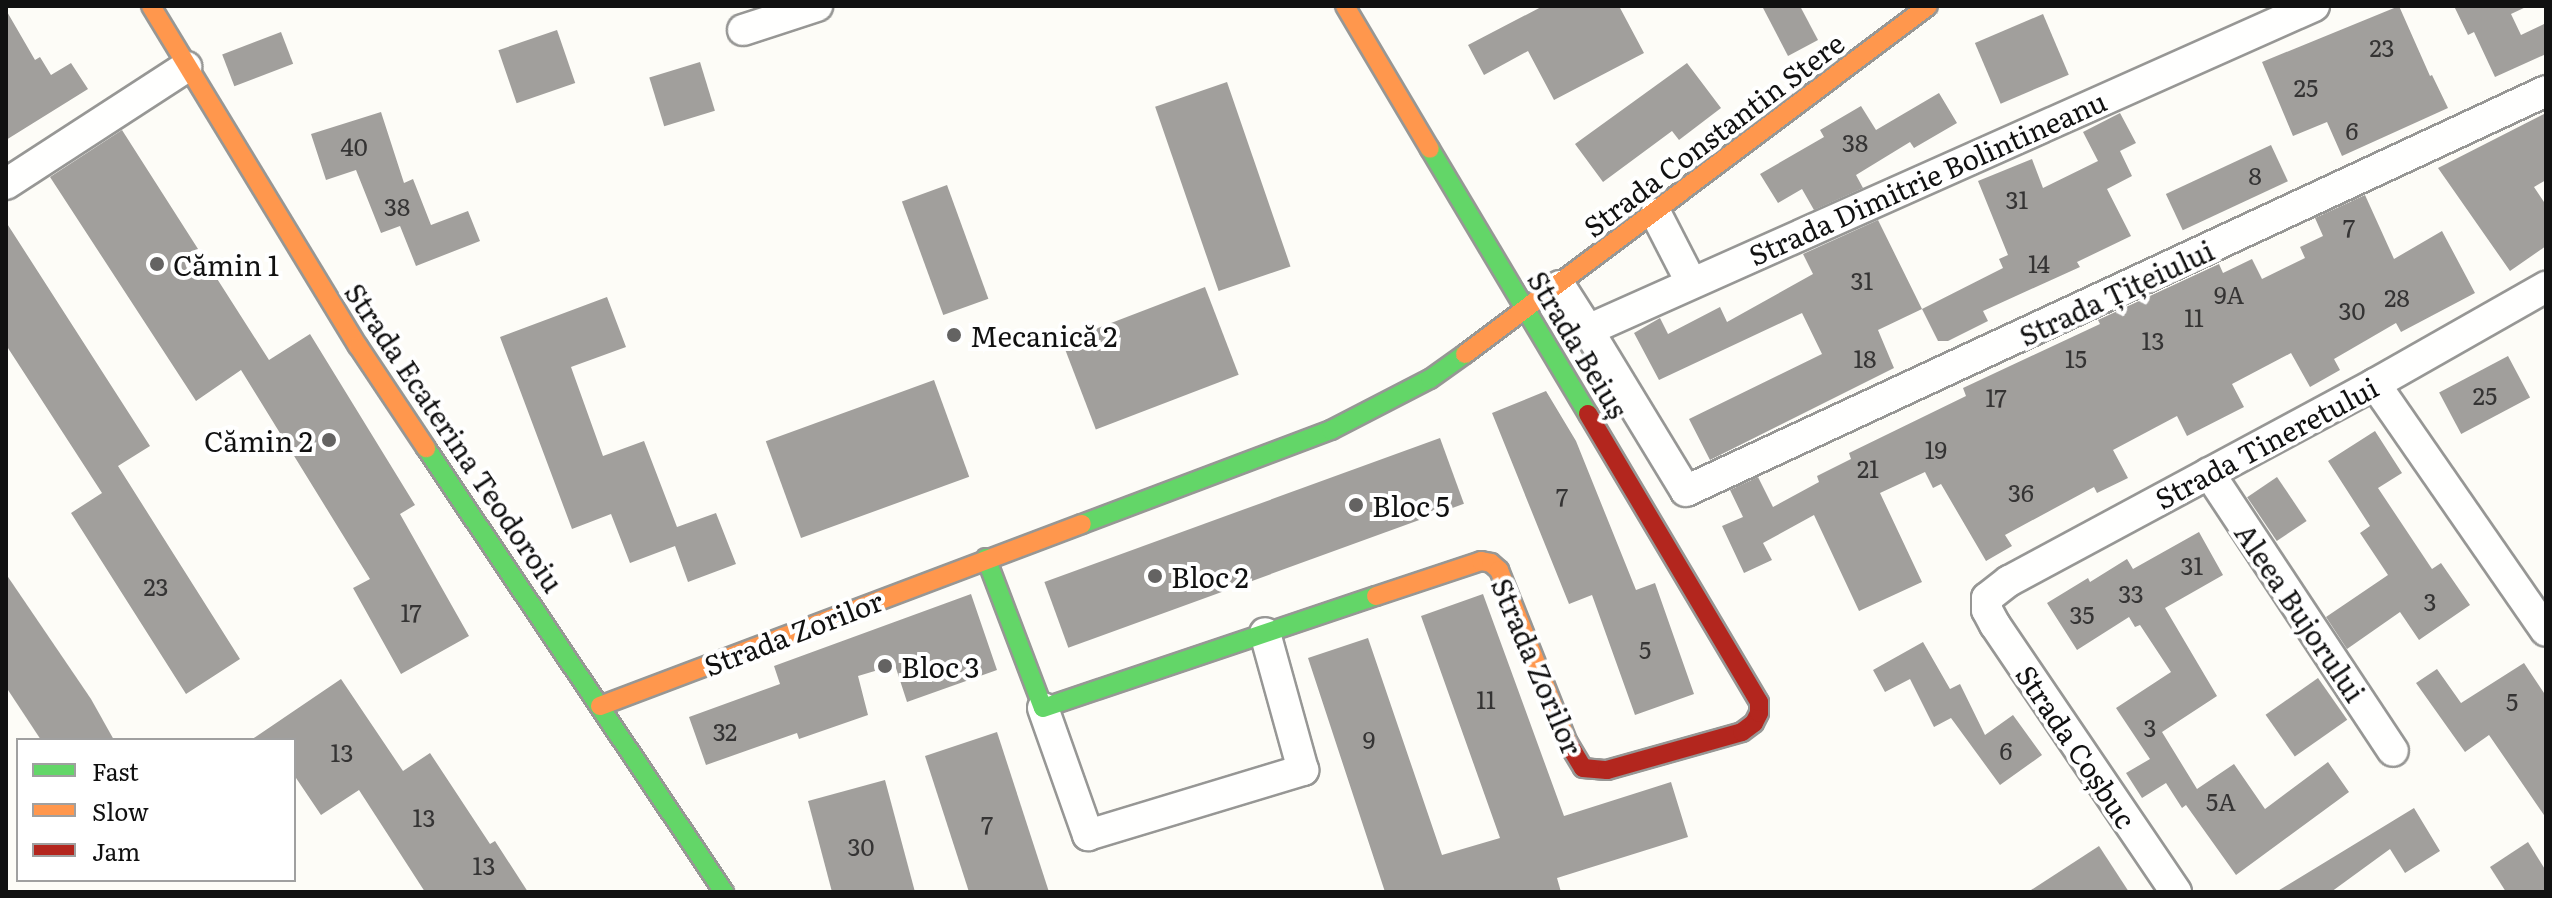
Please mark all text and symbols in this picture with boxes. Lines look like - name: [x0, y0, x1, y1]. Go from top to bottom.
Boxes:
- street label: Strada Constantin Stere: [1576, 25, 1850, 243]
- house number: 23: [2369, 33, 2395, 61]
- house number: 25: [2294, 73, 2318, 101]
- street label: Strada Dimitrie Bolintineanu: [1743, 83, 2111, 271]
- house number: 6: [2346, 116, 2358, 144]
- house number: 38: [1842, 128, 1868, 156]
- house number: 40: [340, 132, 368, 160]
- house number: 8: [2248, 161, 2262, 189]
- house number: 31: [2006, 185, 2028, 213]
- house number: 38: [384, 192, 410, 220]
- house number: 7: [2343, 213, 2355, 241]
- street label: Strada Țițeiului: [2013, 232, 2219, 352]
- place label: Cămin 1: [173, 247, 279, 281]
- house number: 14: [2028, 249, 2050, 277]
- marker: Cămin 1: [148, 255, 166, 273]
- street label: Strada Beiuș: [1522, 264, 1636, 424]
- house number: 31: [1851, 266, 1873, 294]
- street label: Strada Ecaterina Teodoroiu: [339, 276, 571, 598]
- house number: 9A: [2214, 280, 2244, 308]
- house number: 28: [2384, 283, 2410, 311]
- house number: 30: [2339, 296, 2365, 324]
- house number: 11: [2184, 303, 2204, 331]
- place label: Mecanică 2: [970, 318, 1118, 352]
- marker: Mecanică 2: [945, 326, 963, 344]
- house number: 13: [2142, 326, 2164, 354]
- house number: 18: [1854, 344, 1876, 372]
- house number: 15: [2065, 344, 2087, 372]
- street label: Strada Tineretului: [2149, 369, 2383, 515]
- house number: 25: [2473, 381, 2497, 409]
- house number: 17: [1985, 383, 2007, 411]
- place label: Cămin 2: [204, 423, 313, 457]
- marker: Cămin 2: [320, 431, 338, 449]
- house number: 19: [1925, 435, 1947, 463]
- house number: 21: [1857, 454, 1879, 482]
- house number: 36: [2008, 478, 2034, 506]
- house number: 7: [1556, 482, 1568, 510]
- place label: Bloc 5: [1372, 488, 1450, 522]
- marker: Bloc 5: [1347, 496, 1365, 514]
- street label: Aleea Bujorului: [2229, 517, 2373, 707]
- house number: 31: [2181, 551, 2203, 579]
- place label: Bloc 2: [1171, 559, 1249, 593]
- marker: Bloc 2: [1146, 567, 1164, 585]
- house number: 23: [143, 572, 169, 600]
- street label: Strada Zorilor: [1486, 573, 1590, 759]
- house number: 33: [2118, 579, 2144, 607]
- street label: Strada Zorilor: [699, 582, 887, 682]
- house number: 3: [2423, 587, 2437, 615]
- house number: 17: [400, 598, 422, 626]
- house number: 35: [2069, 600, 2095, 628]
- house number: 5: [1639, 635, 1651, 663]
- place label: Bloc 3: [901, 649, 980, 683]
- marker: Bloc 3: [876, 657, 894, 675]
- street label: Strada Coșbuc: [2010, 658, 2144, 834]
- house number: 11: [1476, 685, 1496, 713]
- house number: 5: [2506, 687, 2518, 715]
- house number: 3: [2143, 713, 2157, 741]
- house number: 32: [713, 717, 737, 745]
- house number: 9: [1363, 725, 1375, 753]
- house number: 6: [2000, 736, 2012, 764]
- legend: [16, 738, 296, 882]
- house number: 13: [331, 738, 353, 766]
- text: Fast: [92, 753, 139, 788]
- house number: 5A: [2206, 787, 2236, 815]
- text: Slow: [92, 793, 149, 828]
- house number: 13: [413, 803, 435, 831]
- house number: 7: [981, 810, 993, 838]
- house number: 30: [848, 832, 874, 860]
- text: Jam: [92, 833, 140, 868]
- house number: 13: [473, 851, 495, 879]

